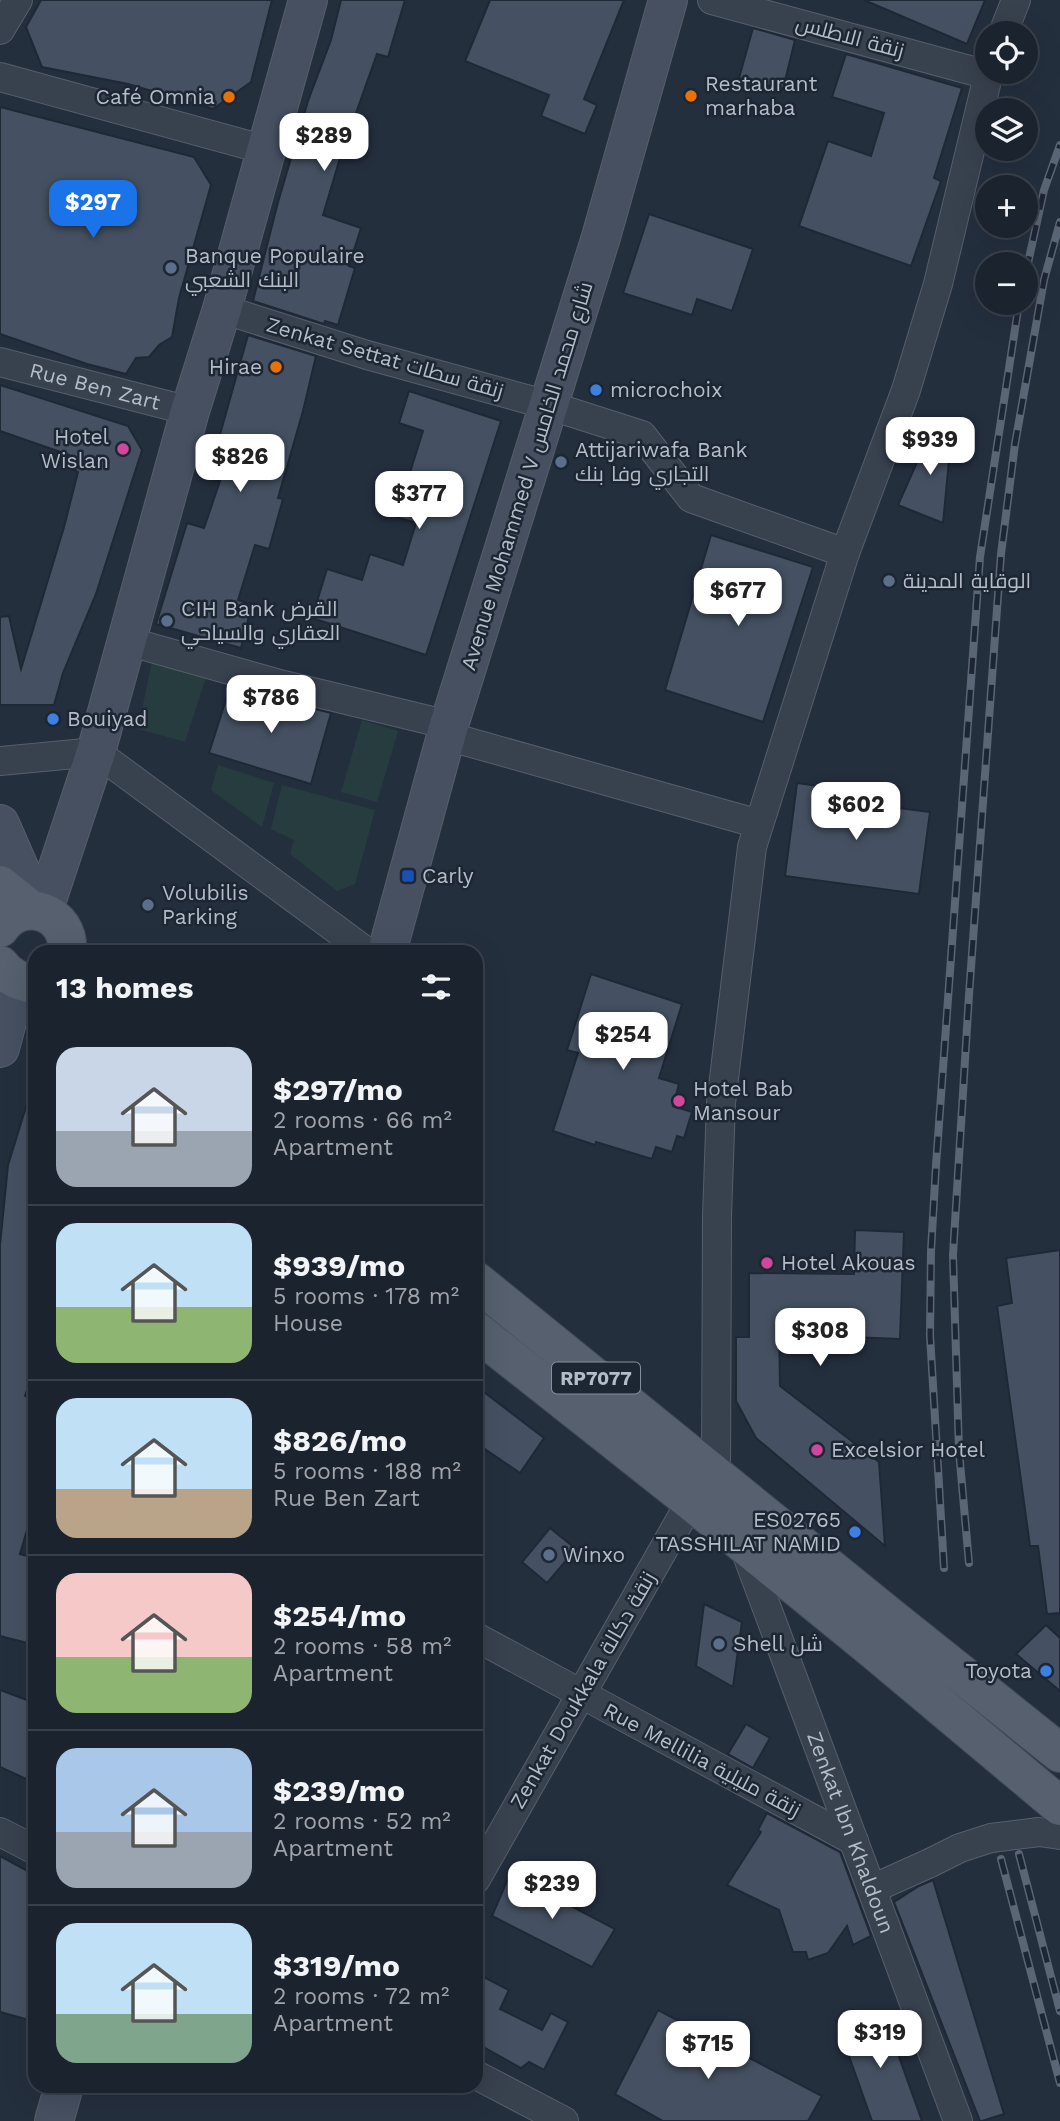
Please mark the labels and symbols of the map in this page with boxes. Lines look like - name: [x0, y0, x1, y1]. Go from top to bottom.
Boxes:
- street label: زنقة الاطلس: [793, 10, 907, 64]
- place label: Restaurant marhaba: [705, 71, 817, 120]
- place label: Café Omnia: [95, 84, 215, 109]
- marker: Restaurant marhaba: [683, 88, 699, 104]
- marker: Café Omnia: [221, 89, 237, 105]
- pin: $289: [283, 114, 365, 173]
- pin: $297: [52, 180, 134, 240]
- place label: Banque Populaire البنك الشعبي: [185, 243, 365, 296]
- marker: Banque Populaire البنك الشعبي: [163, 260, 179, 276]
- street label: Avenue Mohammed V شارع محمد الخامس: [455, 279, 600, 674]
- street label: Zenkat Settat زنقة سطات: [264, 312, 507, 403]
- place label: Hirae: [209, 354, 262, 379]
- street label: Rue Ben Zart: [27, 357, 163, 415]
- marker: Hirae: [268, 359, 284, 375]
- place label: microchoix: [610, 377, 722, 402]
- marker: microchoix: [588, 382, 604, 398]
- pin: $939: [889, 418, 971, 477]
- place label: Hotel Wislan: [41, 424, 110, 473]
- pin: $826: [199, 434, 281, 494]
- place label: Attijariwafa Bank التجاري وفا بنك: [575, 437, 747, 490]
- marker: Hotel Wislan: [115, 441, 131, 457]
- marker: Attijariwafa Bank التجاري وفا بنك: [553, 454, 569, 470]
- pin: $377: [378, 472, 460, 531]
- pin: $677: [697, 568, 779, 628]
- place label: الوقاية المدينة: [903, 568, 1031, 593]
- marker: الوقاية المدينة: [881, 573, 897, 589]
- place label: CIH Bank القرض العقاري والسياحي: [181, 596, 340, 649]
- marker: CIH Bank القرض العقاري والسياحي: [159, 613, 175, 629]
- pin: $786: [230, 676, 312, 735]
- place label: Bouiyad: [67, 706, 147, 731]
- marker: Bouiyad: [45, 711, 61, 727]
- pin: $602: [815, 782, 897, 842]
- place label: Carly: [422, 863, 474, 888]
- marker: Carly: [400, 868, 416, 884]
- place label: Volubilis Parking: [162, 880, 248, 929]
- marker: Volubilis Parking: [140, 897, 156, 913]
- pin: $254: [582, 1012, 664, 1072]
- place label: Hotel Bab Mansour: [693, 1076, 793, 1125]
- marker: Hotel Bab Mansour: [671, 1093, 687, 1109]
- place label: Hotel Akouas: [781, 1250, 915, 1275]
- marker: Hotel Akouas: [759, 1255, 775, 1271]
- pin: $308: [779, 1308, 861, 1368]
- road number: RP7077: [552, 1362, 640, 1394]
- place label: Excelsior Hotel: [831, 1437, 986, 1462]
- marker: Excelsior Hotel: [809, 1442, 825, 1458]
- place label: ES02765 TASSHILAT NAMID: [656, 1507, 841, 1556]
- marker: ES02765 TASSHILAT NAMID: [847, 1524, 863, 1540]
- place label: Winxo: [563, 1542, 625, 1567]
- marker: Winxo: [541, 1547, 557, 1563]
- street label: Zenkat Doukkala زنقة دكالة: [504, 1567, 661, 1813]
- place label: Shell شل: [733, 1631, 823, 1657]
- marker: Shell شل: [711, 1636, 727, 1652]
- place label: Toyota: [965, 1658, 1032, 1683]
- marker: Toyota: [1038, 1663, 1054, 1679]
- street label: Rue Mellilia زنقة مليلية: [599, 1697, 805, 1822]
- street label: Zenkat Ibn Khaldoun: [802, 1728, 900, 1937]
- pin: $239: [511, 1862, 593, 1921]
- pin: $319: [839, 2010, 921, 2070]
- pin: $715: [667, 2022, 749, 2081]

